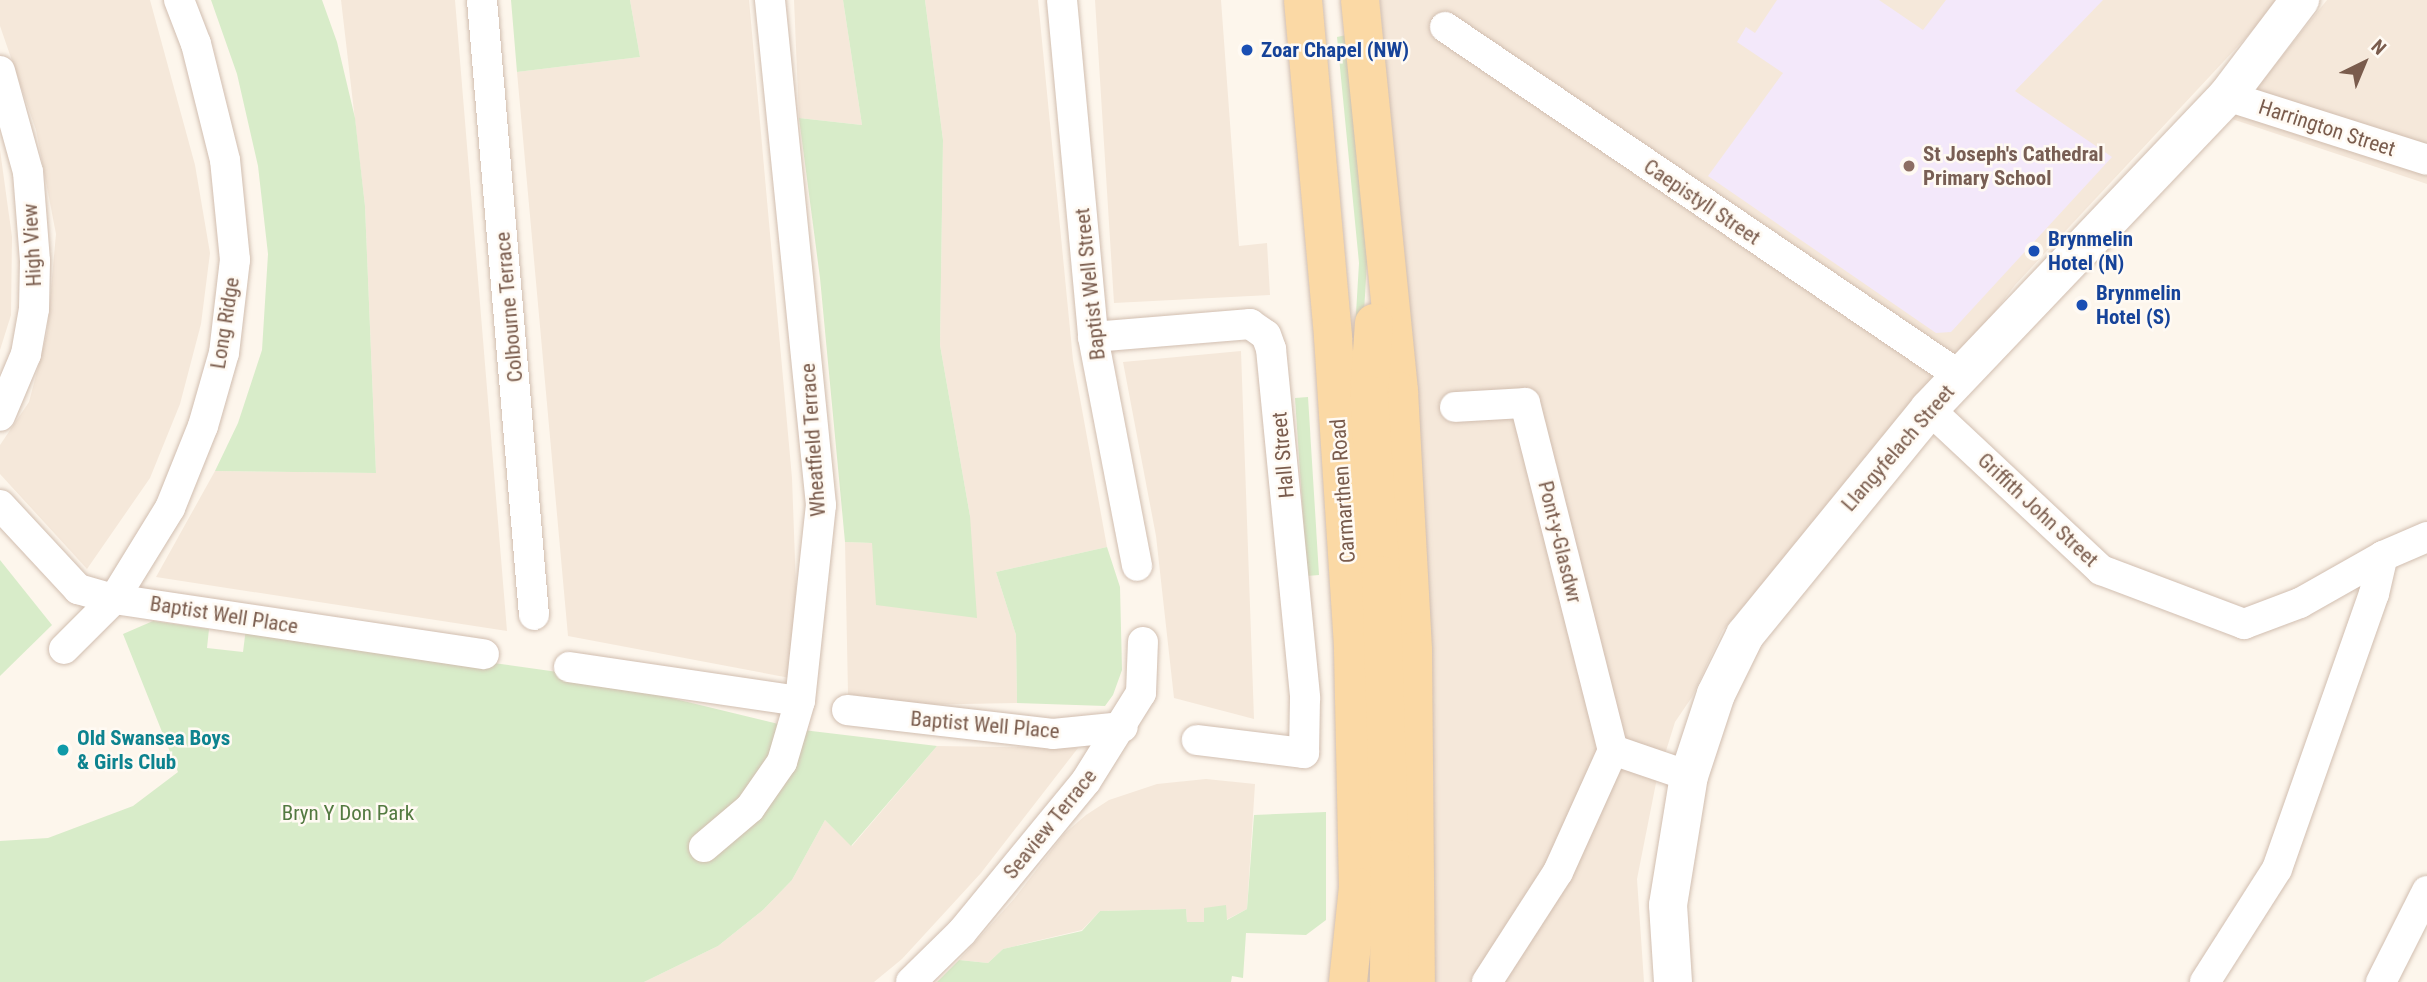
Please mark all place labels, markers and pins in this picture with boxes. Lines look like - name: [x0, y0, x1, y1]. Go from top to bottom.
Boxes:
- place label: Zoar Chapel (NW): [1261, 37, 1409, 63]
- marker: Zoar Chapel (NW): [1239, 42, 1255, 58]
- place label: St Joseph's Cathedral Primary School: [1923, 141, 2104, 191]
- marker: St Joseph's Cathedral Primary School: [1901, 158, 1917, 174]
- place label: Brynmelin Hotel (N): [2048, 226, 2133, 276]
- marker: Brynmelin Hotel (N): [2026, 243, 2042, 259]
- place label: Brynmelin Hotel (S): [2096, 280, 2181, 330]
- marker: Brynmelin Hotel (S): [2074, 297, 2090, 313]
- place label: Old Swansea Boys & Girls Club: [77, 725, 230, 775]
- marker: Old Swansea Boys & Girls Club: [55, 742, 71, 758]

